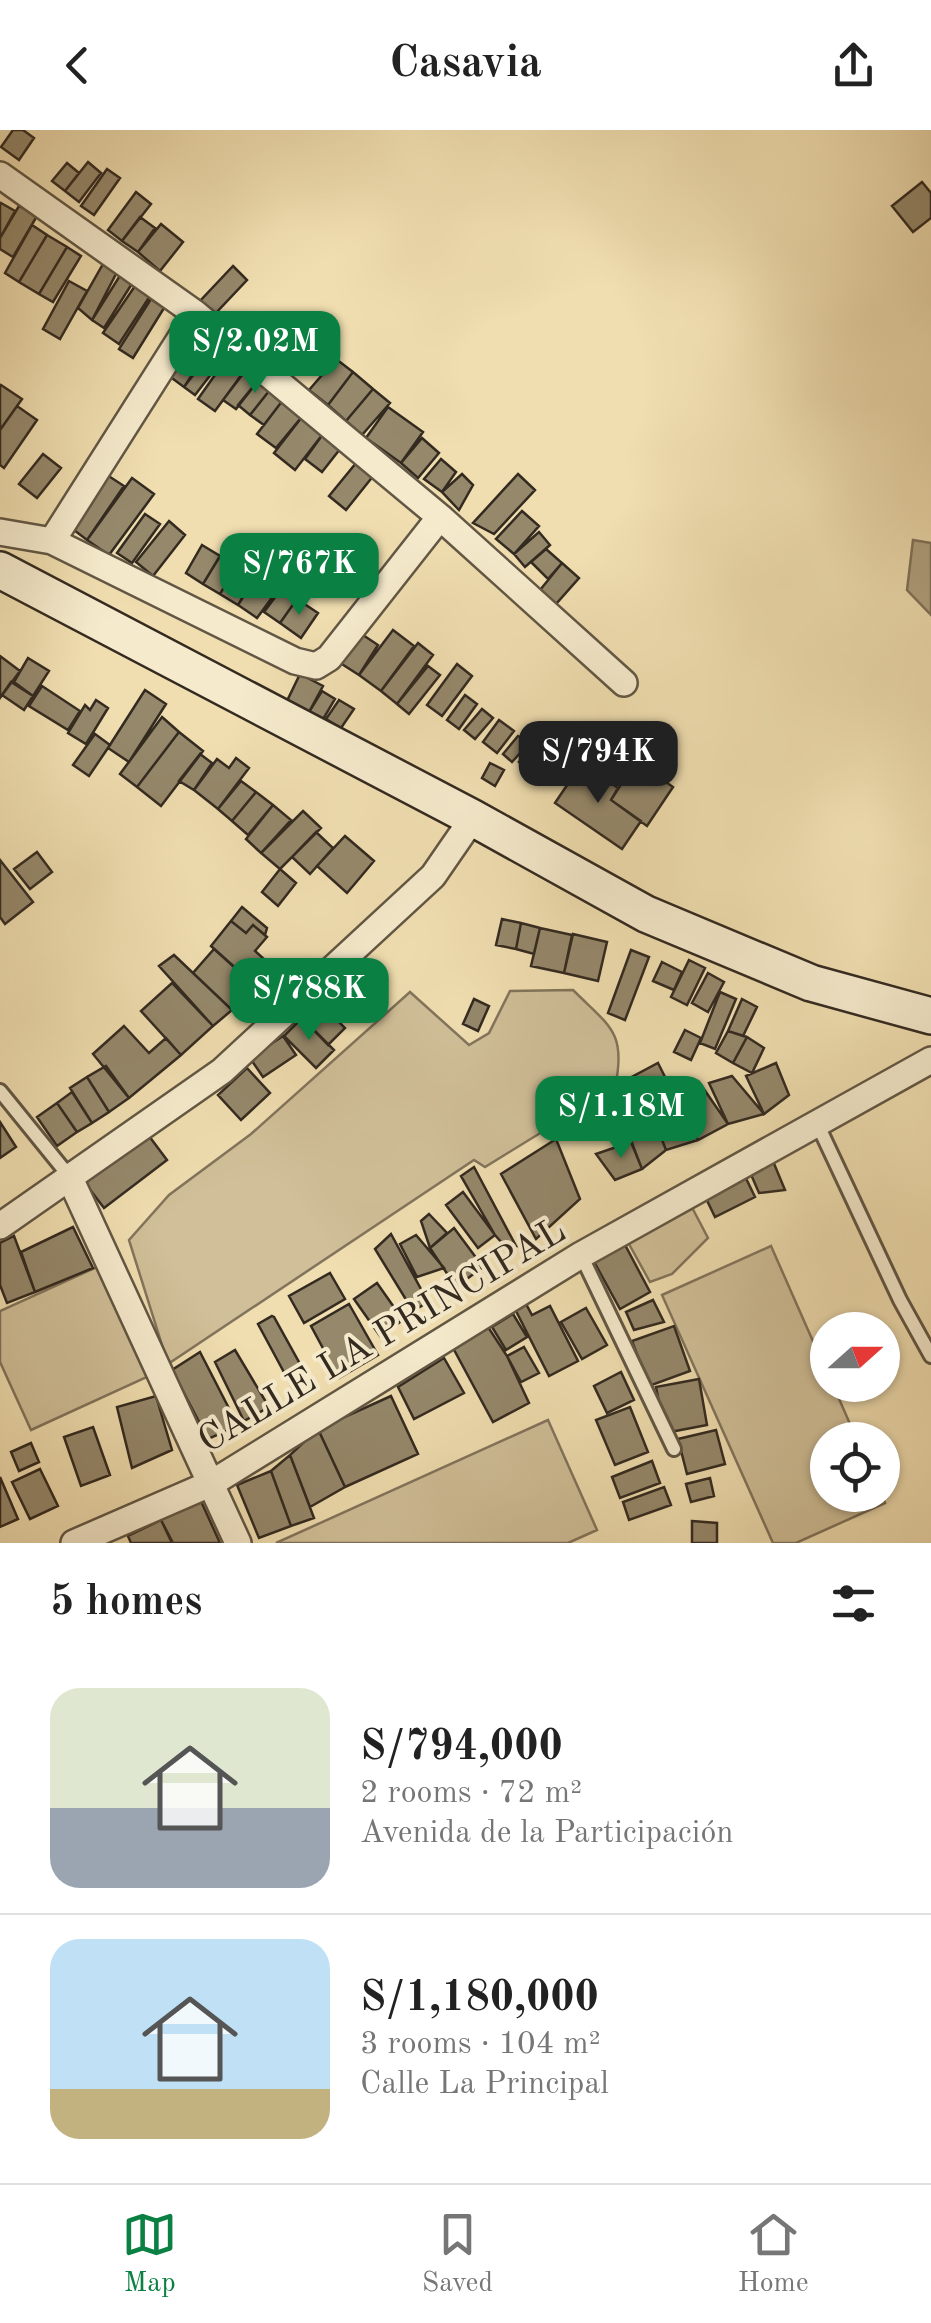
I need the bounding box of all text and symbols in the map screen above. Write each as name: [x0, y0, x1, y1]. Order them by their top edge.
icon: back: [50, 38, 105, 93]
icon: share: [826, 38, 881, 93]
text: Casavia: [389, 42, 542, 87]
pin: S/2.02M: [163, 311, 347, 396]
text: S/2.02M: [191, 327, 319, 359]
pin: S/767K: [218, 533, 380, 618]
text: S/767K: [242, 549, 356, 581]
pin: S/794K: [517, 721, 679, 806]
text: S/794K: [541, 737, 655, 769]
pin: S/788K: [228, 958, 390, 1043]
text: S/788K: [252, 974, 366, 1006]
pin: S/1.18M: [529, 1076, 713, 1161]
text: S/1.18M: [557, 1092, 685, 1124]
street label: CALLE LA PRINCIPAL: [192, 1212, 573, 1461]
north arrow: [810, 1312, 900, 1402]
map controls: [810, 1312, 900, 1512]
button: locate: [810, 1422, 900, 1512]
icon: filters: [826, 1576, 881, 1631]
text: 5 homes: [50, 1582, 202, 1624]
text: S/794,000: [360, 1727, 563, 1769]
icon: home: [130, 1728, 250, 1848]
text: 2 rooms · 72 m²: [360, 1778, 582, 1810]
text: Avenida de la Participación: [360, 1818, 734, 1850]
text: S/1,180,000: [360, 1978, 599, 2020]
icon: home: [130, 1979, 250, 2099]
text: 3 rooms · 104 m²: [360, 2029, 601, 2061]
text: Calle La Principal: [360, 2069, 609, 2101]
tab: Map: [122, 2207, 177, 2302]
tab: Saved: [422, 2207, 493, 2302]
tab: Home: [738, 2207, 809, 2302]

